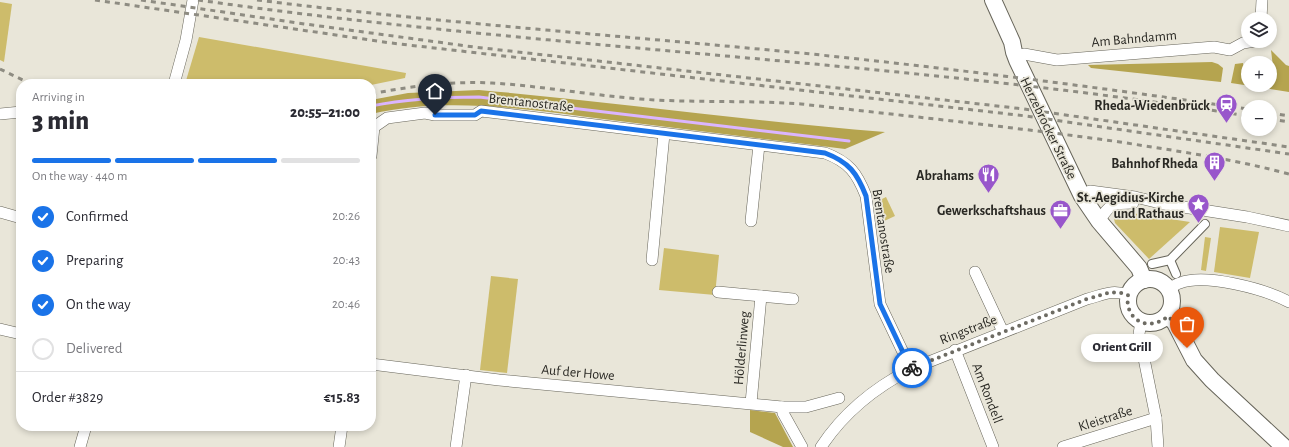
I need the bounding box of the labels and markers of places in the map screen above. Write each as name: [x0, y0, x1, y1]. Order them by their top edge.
pin: [418, 74, 452, 115]
station icon: Rheda-Wiedenbrück: [1213, 92, 1239, 125]
place label: Rheda-Wiedenbrück: [1094, 99, 1210, 113]
building icon: Bahnhof Rheda: [1201, 150, 1227, 183]
place label: Bahnhof Rheda: [1111, 157, 1198, 171]
restaurant icon: Abrahams: [976, 162, 1002, 195]
place label: Abrahams: [916, 169, 974, 183]
place label: St.-Aegidius-Kirche und Rathaus: [1077, 191, 1184, 221]
place icon: St.-Aegidius-Kirche und Rathaus: [1186, 192, 1212, 225]
office icon: Gewerkschaftshaus: [1048, 197, 1074, 230]
place label: Gewerkschaftshaus: [937, 204, 1046, 218]
pin: [1170, 307, 1204, 348]
callout: Orient Grill: [1081, 334, 1163, 362]

